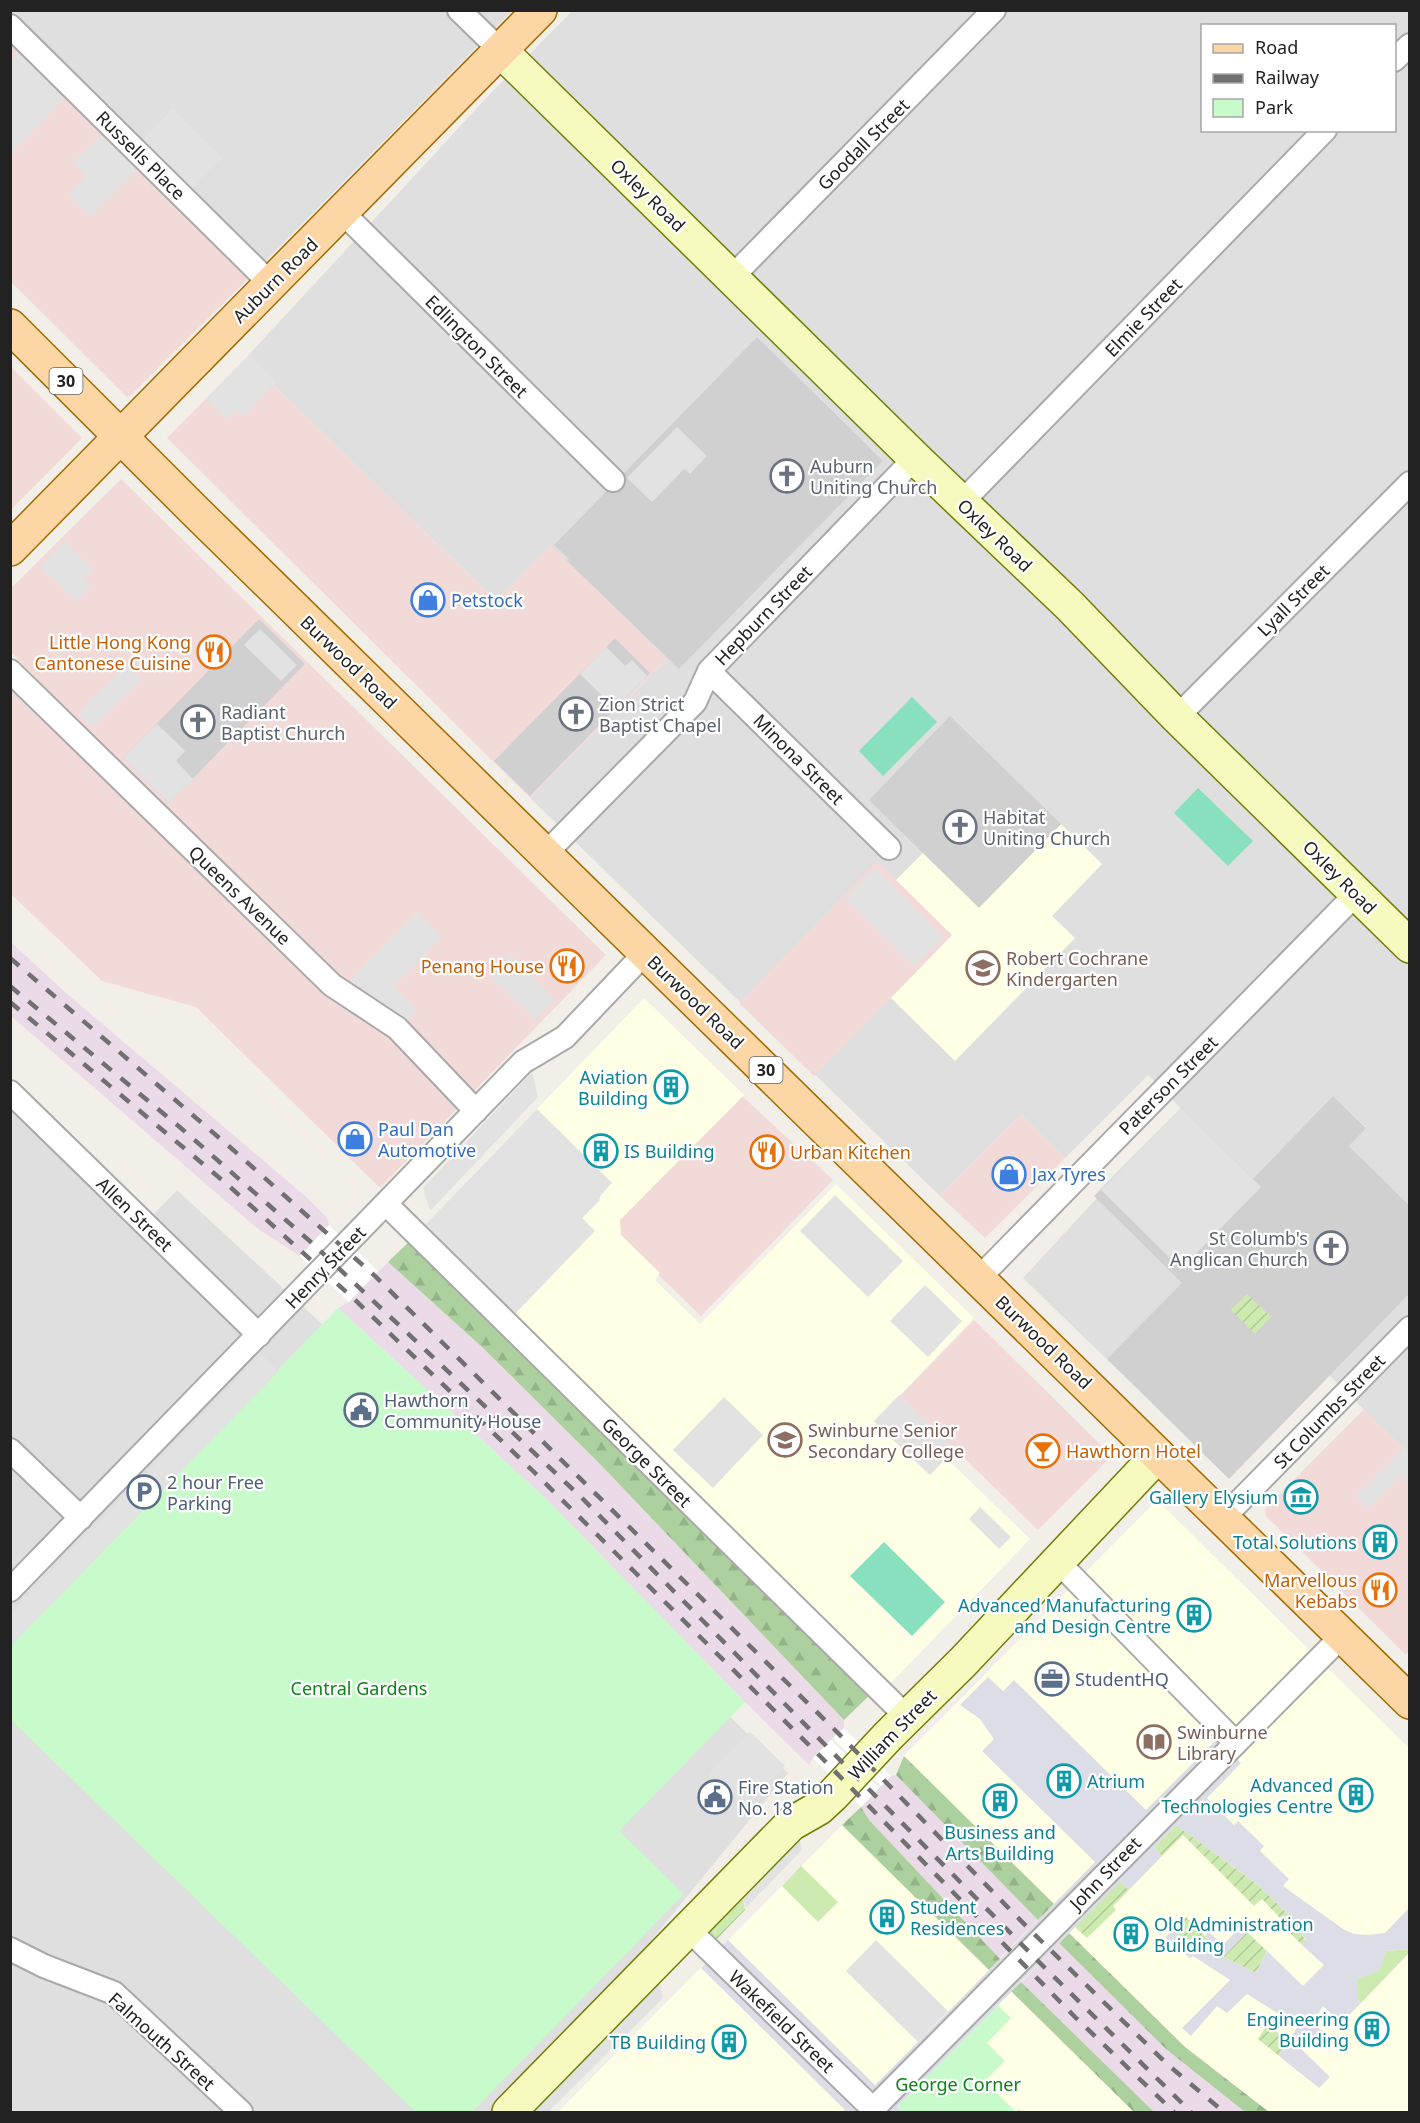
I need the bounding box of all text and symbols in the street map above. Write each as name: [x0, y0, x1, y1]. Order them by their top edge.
legend: [1201, 24, 1396, 132]
text: Road: [1255, 35, 1298, 59]
text: Railway: [1255, 65, 1320, 89]
street label: Goodall Street: [812, 93, 914, 195]
text: Park: [1255, 95, 1293, 119]
street label: Russells Place: [91, 105, 191, 205]
street label: Oxley Road: [605, 153, 691, 237]
street label: Auburn Road: [227, 232, 323, 328]
street label: Elmie Street: [1099, 272, 1187, 362]
street label: Edlington Street: [420, 289, 534, 403]
road number: 30: [50, 368, 82, 394]
place label: Auburn Uniting Church: [810, 454, 937, 499]
church icon: Auburn Uniting Church: [769, 458, 805, 494]
street label: Oxley Road: [952, 493, 1038, 577]
street label: Lyall Street: [1252, 558, 1335, 641]
street label: Hepburn Street: [709, 559, 817, 670]
shop icon: Petstock: [410, 582, 446, 618]
place label: Petstock: [451, 588, 523, 612]
street label: Burwood Road: [296, 610, 402, 714]
place label: Little Hong Kong Cantonese Cuisine: [35, 630, 191, 675]
restaurant icon: Little Hong Kong Cantonese Cuisine: [196, 634, 232, 670]
place label: Zion Strict Baptist Chapel: [599, 692, 721, 737]
church icon: Zion Strict Baptist Chapel: [558, 696, 594, 732]
place label: Radiant Baptist Church: [221, 700, 345, 745]
church icon: Radiant Baptist Church: [180, 704, 216, 740]
street label: Minona Street: [748, 708, 850, 810]
place label: Habitat Uniting Church: [983, 805, 1110, 850]
church icon: Habitat Uniting Church: [942, 809, 978, 845]
street label: Oxley Road: [1298, 835, 1382, 919]
street label: Queens Avenue: [184, 840, 296, 950]
place label: Robert Cochrane Kindergarten: [1006, 946, 1148, 991]
restaurant icon: Penang House: [549, 948, 585, 984]
street label: Burwood Road: [643, 950, 749, 1054]
school or university icon: Robert Cochrane Kindergarten: [965, 950, 1001, 986]
place label: Penang House: [421, 954, 544, 978]
street label: Paterson Street: [1113, 1030, 1223, 1140]
road number: 30: [750, 1057, 783, 1083]
place label: Aviation Building: [578, 1065, 648, 1110]
building icon: Aviation Building: [653, 1069, 689, 1105]
place label: Paul Dan Automotive: [378, 1117, 476, 1162]
shop icon: Paul Dan Automotive: [337, 1121, 373, 1157]
building icon: IS Building: [583, 1133, 619, 1169]
restaurant icon: Urban Kitchen: [749, 1134, 785, 1170]
place label: IS Building: [624, 1139, 715, 1163]
place label: Urban Kitchen: [790, 1140, 911, 1164]
shop icon: Jax Tyres: [991, 1156, 1027, 1192]
place label: Jax Tyres: [1030, 1162, 1106, 1186]
street label: Allen Street: [92, 1172, 179, 1257]
street label: Henry Street: [279, 1220, 371, 1314]
place label: St Columb's Anglican Church: [1170, 1226, 1308, 1271]
church icon: St Columb's Anglican Church: [1313, 1230, 1349, 1266]
street label: Burwood Road: [991, 1290, 1097, 1394]
street label: St Columbs Street: [1268, 1348, 1390, 1473]
place label: Hawthorn Community House: [384, 1388, 541, 1433]
public building icon: Hawthorn Community House: [343, 1392, 379, 1428]
street label: George Street: [597, 1412, 697, 1512]
place label: Swinburne Senior Secondary College: [808, 1418, 964, 1463]
school or university icon: Swinburne Senior Secondary College: [767, 1422, 803, 1458]
bar icon: Hawthorn Hotel: [1025, 1433, 1061, 1469]
place label: Hawthorn Hotel: [1066, 1439, 1201, 1463]
place label: 2 hour Free Parking: [167, 1470, 264, 1515]
parking icon: 2 hour Free Parking: [126, 1474, 162, 1510]
museum icon: Gallery Elysium: [1283, 1479, 1319, 1515]
place label: Gallery Elysium: [1149, 1485, 1278, 1509]
building icon: Total Solutions: [1362, 1524, 1398, 1560]
place label: Total Solutions: [1233, 1530, 1357, 1554]
place label: Marvellous Kebabs: [1264, 1568, 1357, 1613]
restaurant icon: Marvellous Kebabs: [1362, 1572, 1398, 1608]
place label: Advanced Manufacturing and Design Centre: [958, 1593, 1171, 1638]
building icon: Advanced Manufacturing and Design Centre: [1176, 1597, 1212, 1633]
office icon: StudentHQ: [1034, 1661, 1070, 1697]
place label: StudentHQ: [1075, 1667, 1169, 1691]
park label: Central Gardens: [291, 1676, 427, 1700]
street label: William Street: [843, 1683, 942, 1784]
place label: Swinburne Library: [1177, 1720, 1268, 1765]
library icon: Swinburne Library: [1136, 1724, 1172, 1760]
building icon: Atrium: [1046, 1763, 1082, 1799]
place label: Atrium: [1087, 1769, 1145, 1793]
place label: Advanced Technologies Centre: [1161, 1773, 1333, 1818]
place label: Fire Station No. 18: [738, 1775, 834, 1820]
building icon: Advanced Technologies Centre: [1338, 1777, 1374, 1813]
public building icon: Fire Station No. 18: [697, 1779, 733, 1815]
building icon: Business and Arts Building: [982, 1783, 1018, 1819]
place label: Business and Arts Building: [944, 1820, 1056, 1865]
street label: John Street: [1063, 1831, 1146, 1916]
place label: Student Residences: [910, 1895, 1004, 1940]
building icon: Student Residences: [869, 1899, 905, 1935]
place label: Old Administration Building: [1154, 1912, 1314, 1957]
building icon: Old Administration Building: [1113, 1916, 1149, 1952]
street label: Wakefield Street: [724, 1964, 840, 2078]
street label: Falmouth Street: [104, 1987, 221, 2096]
place label: Engineering Building: [1246, 2007, 1349, 2052]
building icon: Engineering Building: [1354, 2011, 1390, 2047]
building icon: TB Building: [711, 2024, 747, 2060]
place label: TB Building: [610, 2030, 706, 2054]
park label: George Corner: [895, 2072, 1021, 2096]

